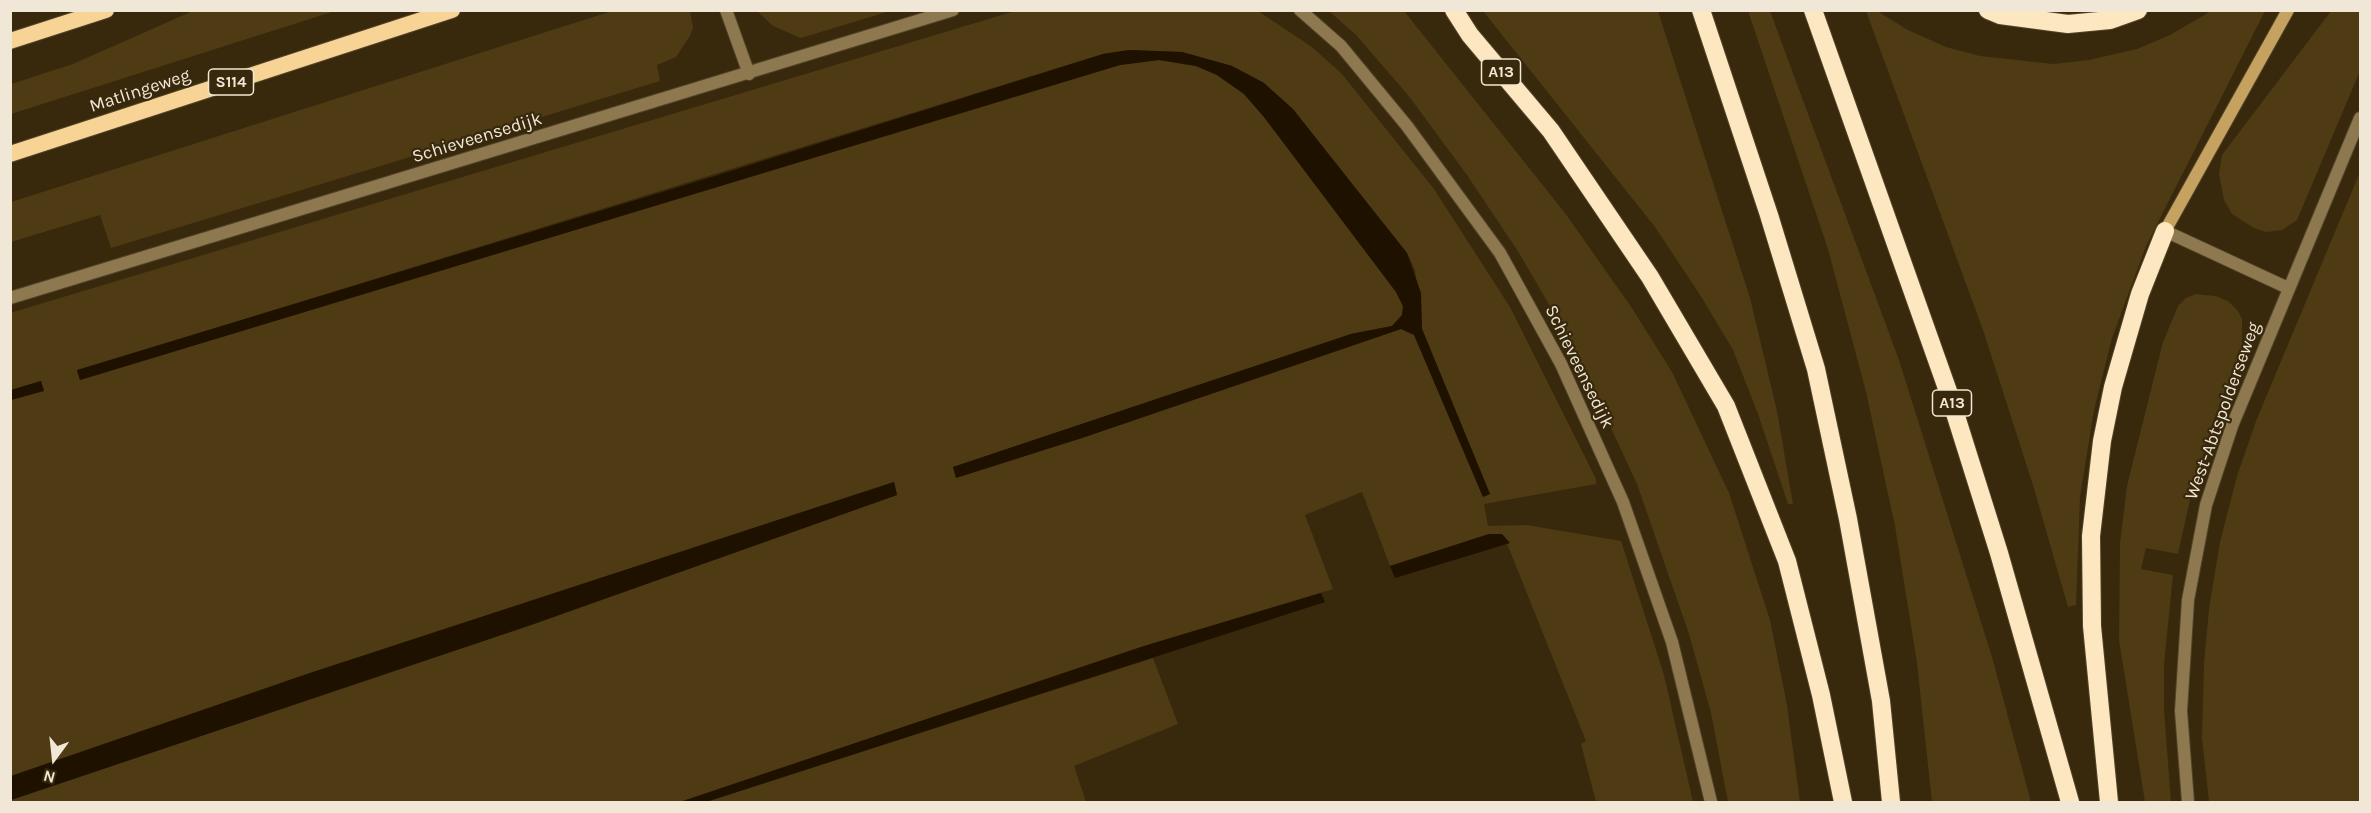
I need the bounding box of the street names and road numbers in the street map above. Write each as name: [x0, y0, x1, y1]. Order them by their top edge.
road number: A13: [1482, 59, 1520, 85]
street label: Matlingeweg: [87, 64, 193, 118]
road number: S114: [208, 69, 254, 95]
street label: Schieveensedijk: [410, 108, 544, 168]
street label: Schieveensedijk: [1540, 302, 1618, 432]
street label: West-Abtspolderseweg: [2181, 319, 2265, 503]
road number: A13: [1932, 390, 1972, 416]

